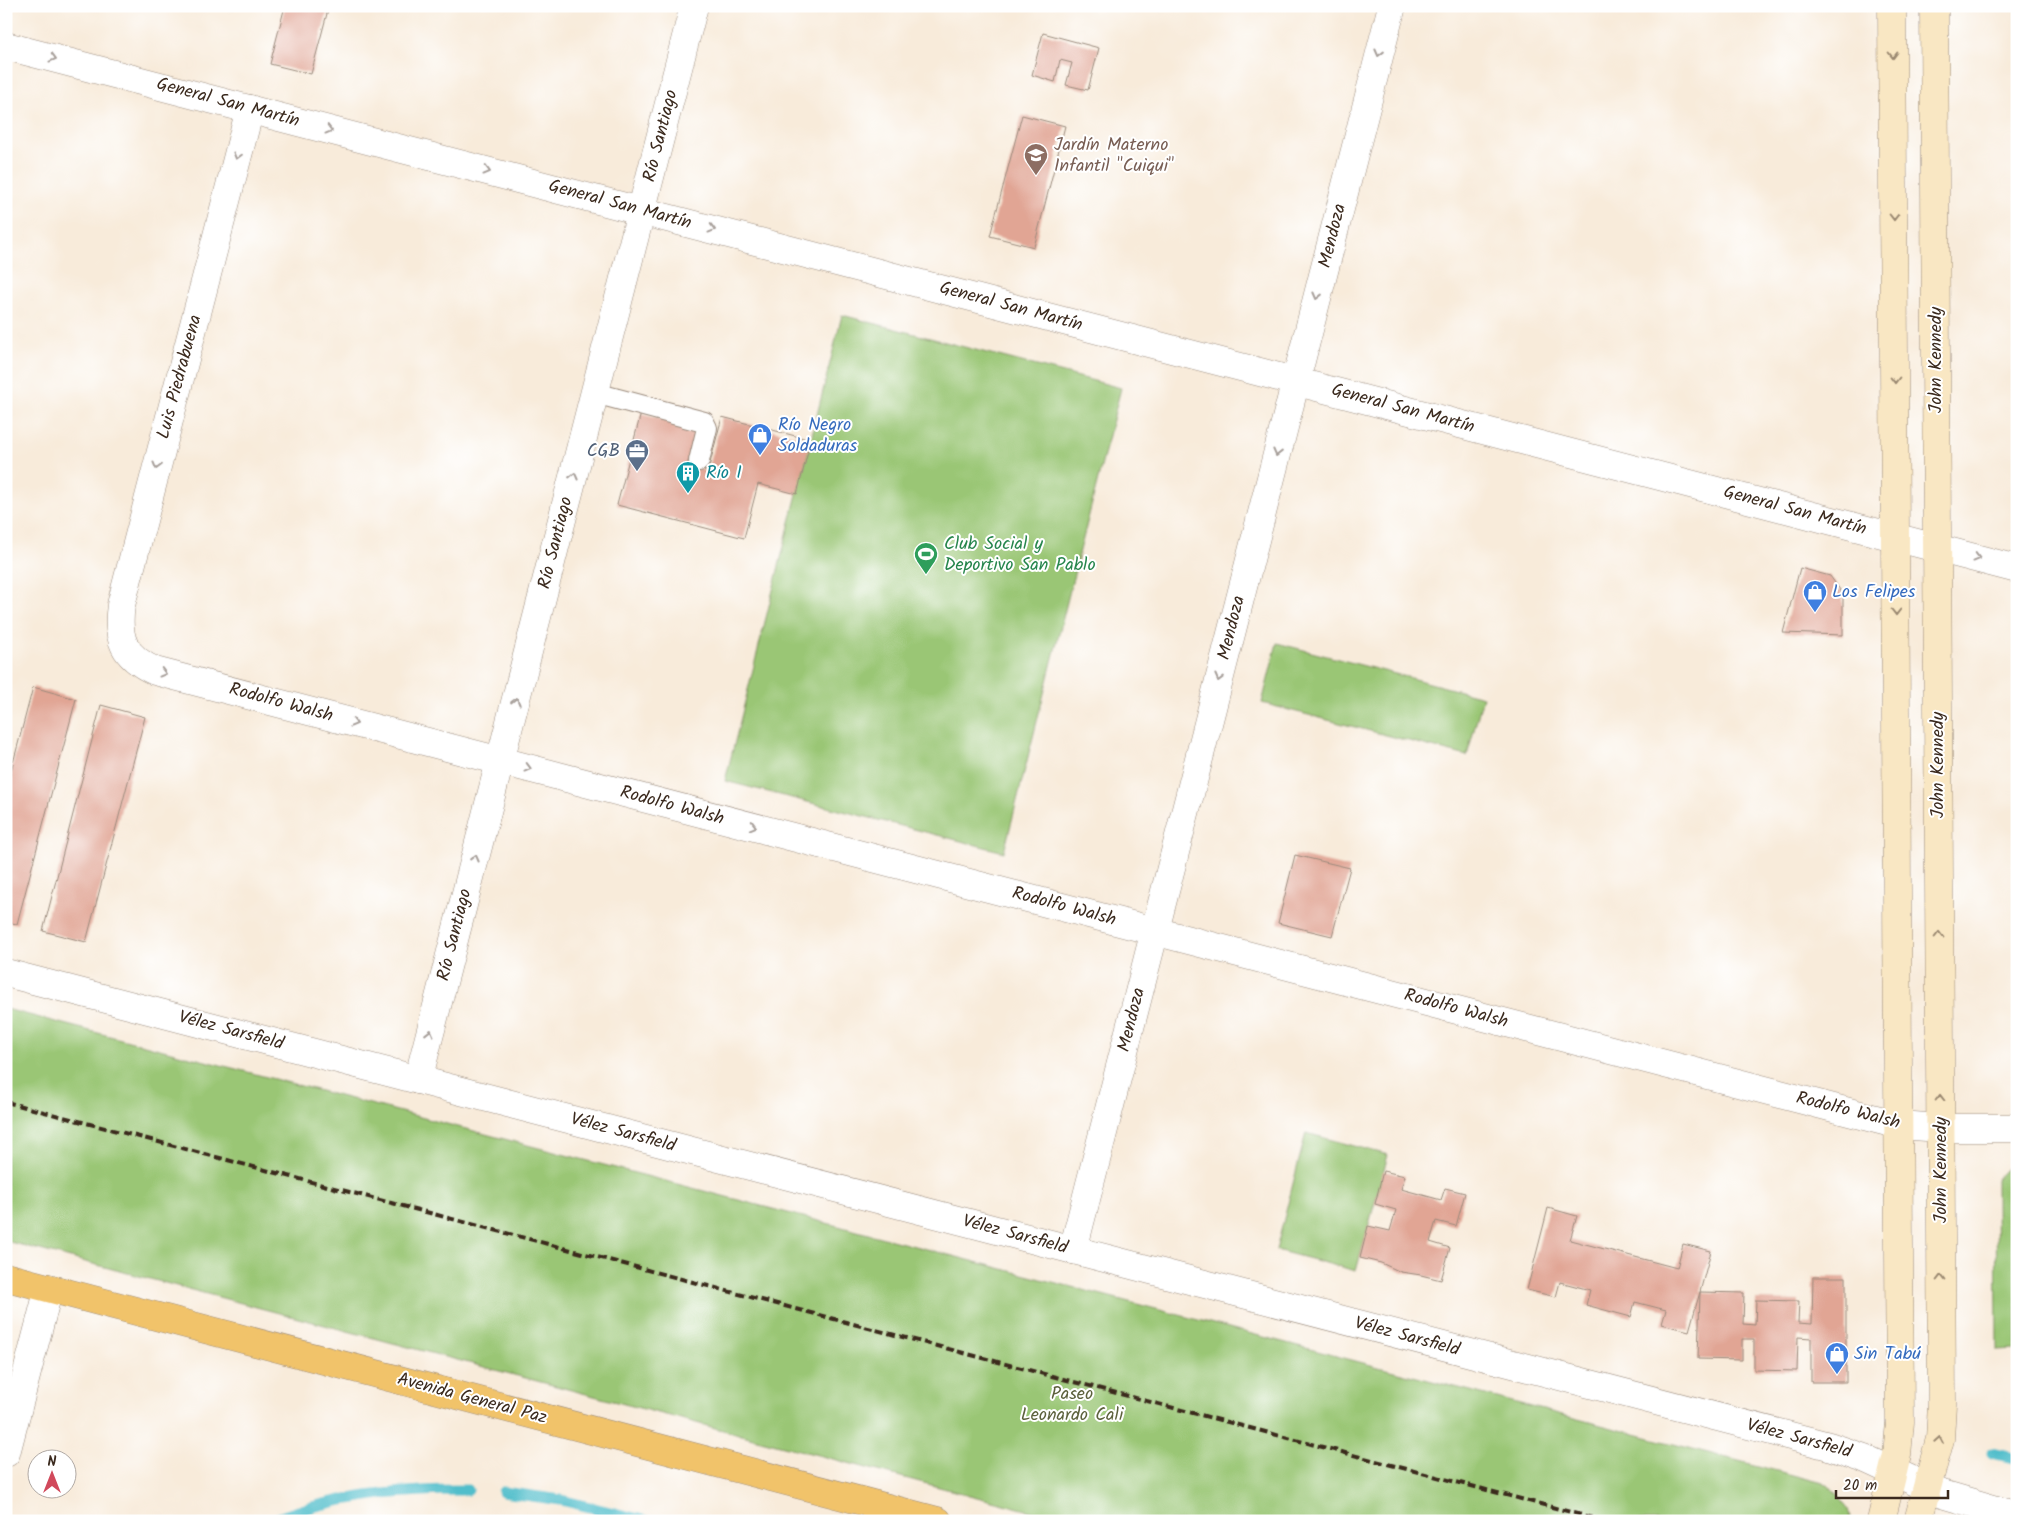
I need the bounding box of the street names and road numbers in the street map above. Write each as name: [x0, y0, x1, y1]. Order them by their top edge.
street label: General San Martín: [153, 70, 303, 136]
street label: Río Santiago: [636, 87, 686, 185]
street label: General San Martín: [545, 172, 695, 238]
street label: Mendoza: [1311, 201, 1355, 271]
street label: General San Martín: [936, 274, 1086, 340]
street label: John Kennedy: [1922, 306, 1951, 413]
street label: Luis Piedrabuena: [150, 312, 210, 442]
street label: General San Martín: [1328, 376, 1478, 442]
street label: General San Martín: [1720, 478, 1870, 544]
street label: Río Santiago: [531, 494, 581, 592]
street label: Mendoza: [1210, 593, 1254, 663]
street label: Rodolfo Walsh: [226, 675, 336, 731]
street label: John Kennedy: [1924, 711, 1953, 818]
street label: Rodolfo Walsh: [617, 778, 727, 834]
street label: Rodolfo Walsh: [1009, 879, 1119, 935]
street label: Río Santiago: [430, 886, 480, 984]
street label: Rodolfo Walsh: [1401, 981, 1511, 1037]
street label: Mendoza: [1110, 985, 1154, 1055]
street label: Vélez Sarsfield: [175, 1003, 288, 1059]
street label: Rodolfo Walsh: [1793, 1084, 1903, 1138]
street label: Vélez Sarsfield: [567, 1105, 680, 1161]
street label: John Kennedy: [1927, 1116, 1956, 1223]
street label: Vélez Sarsfield: [959, 1207, 1072, 1263]
street label: Vélez Sarsfield: [1351, 1309, 1464, 1365]
street label: Avenida General Paz: [394, 1365, 550, 1433]
street label: Vélez Sarsfield: [1743, 1411, 1856, 1467]

